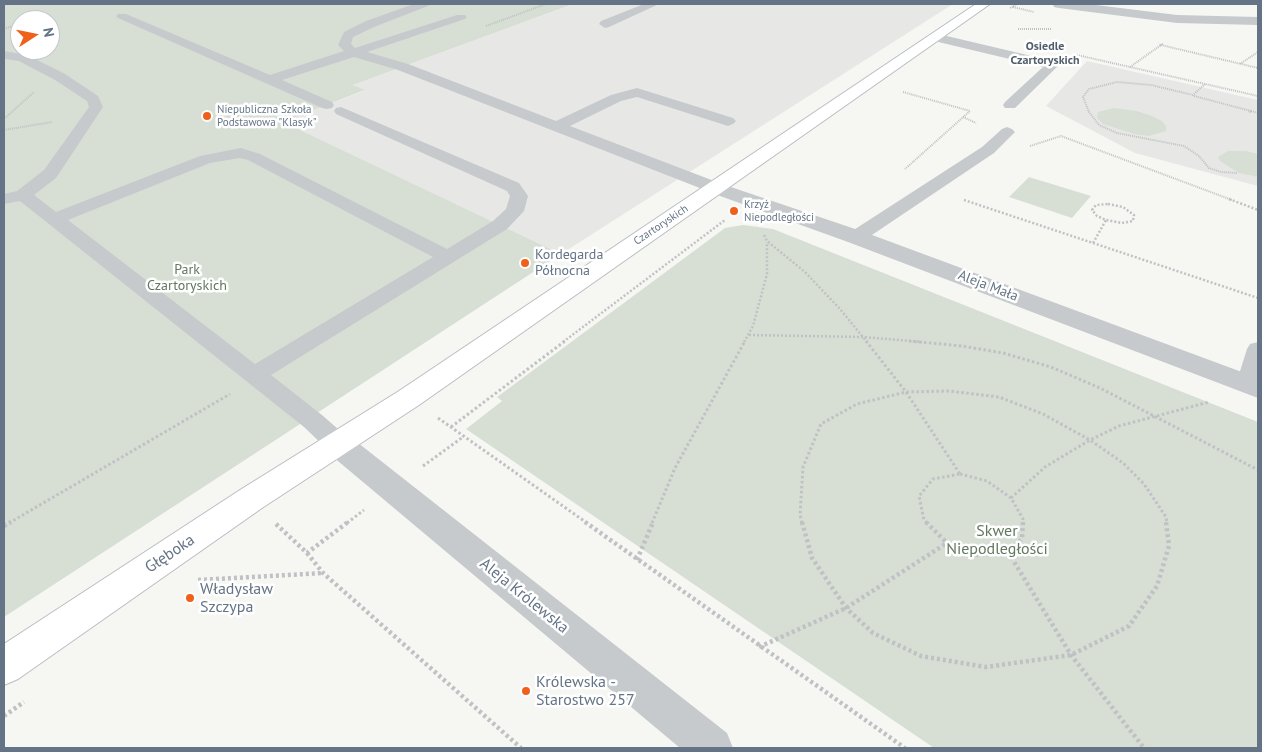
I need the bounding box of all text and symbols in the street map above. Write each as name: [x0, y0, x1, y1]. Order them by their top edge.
north arrow: [10, 10, 60, 60]
text: N: [39, 26, 58, 39]
district label: Osiedle Czartoryskich: [1011, 40, 1079, 68]
place label: Niepubliczna Szkoła Podstawowa "Klasyk": [217, 103, 316, 129]
marker: Niepubliczna Szkoła Podstawowa "Klasyk": [201, 110, 213, 122]
place label: Krzyż Niepodległości: [744, 198, 814, 224]
street label: Czartoryskich: [631, 202, 691, 248]
marker: Krzyż Niepodległości: [728, 205, 740, 217]
place label: Kordegarda Północna: [535, 247, 603, 280]
marker: Kordegarda Północna: [519, 257, 531, 269]
park label: Park Czartoryskich: [147, 262, 227, 294]
street label: Aleja Mała: [956, 267, 1020, 305]
park label: Skwer Niepodległości: [946, 521, 1048, 559]
street label: Głęboka: [142, 531, 198, 577]
street label: Aleja Królewska: [476, 554, 572, 638]
place label: Władysław Szczypa: [200, 579, 273, 617]
marker: Władysław Szczypa: [184, 592, 196, 604]
place label: Królewska - Starostwo 257: [536, 672, 635, 710]
marker: Królewska - Starostwo 257: [520, 685, 532, 697]

